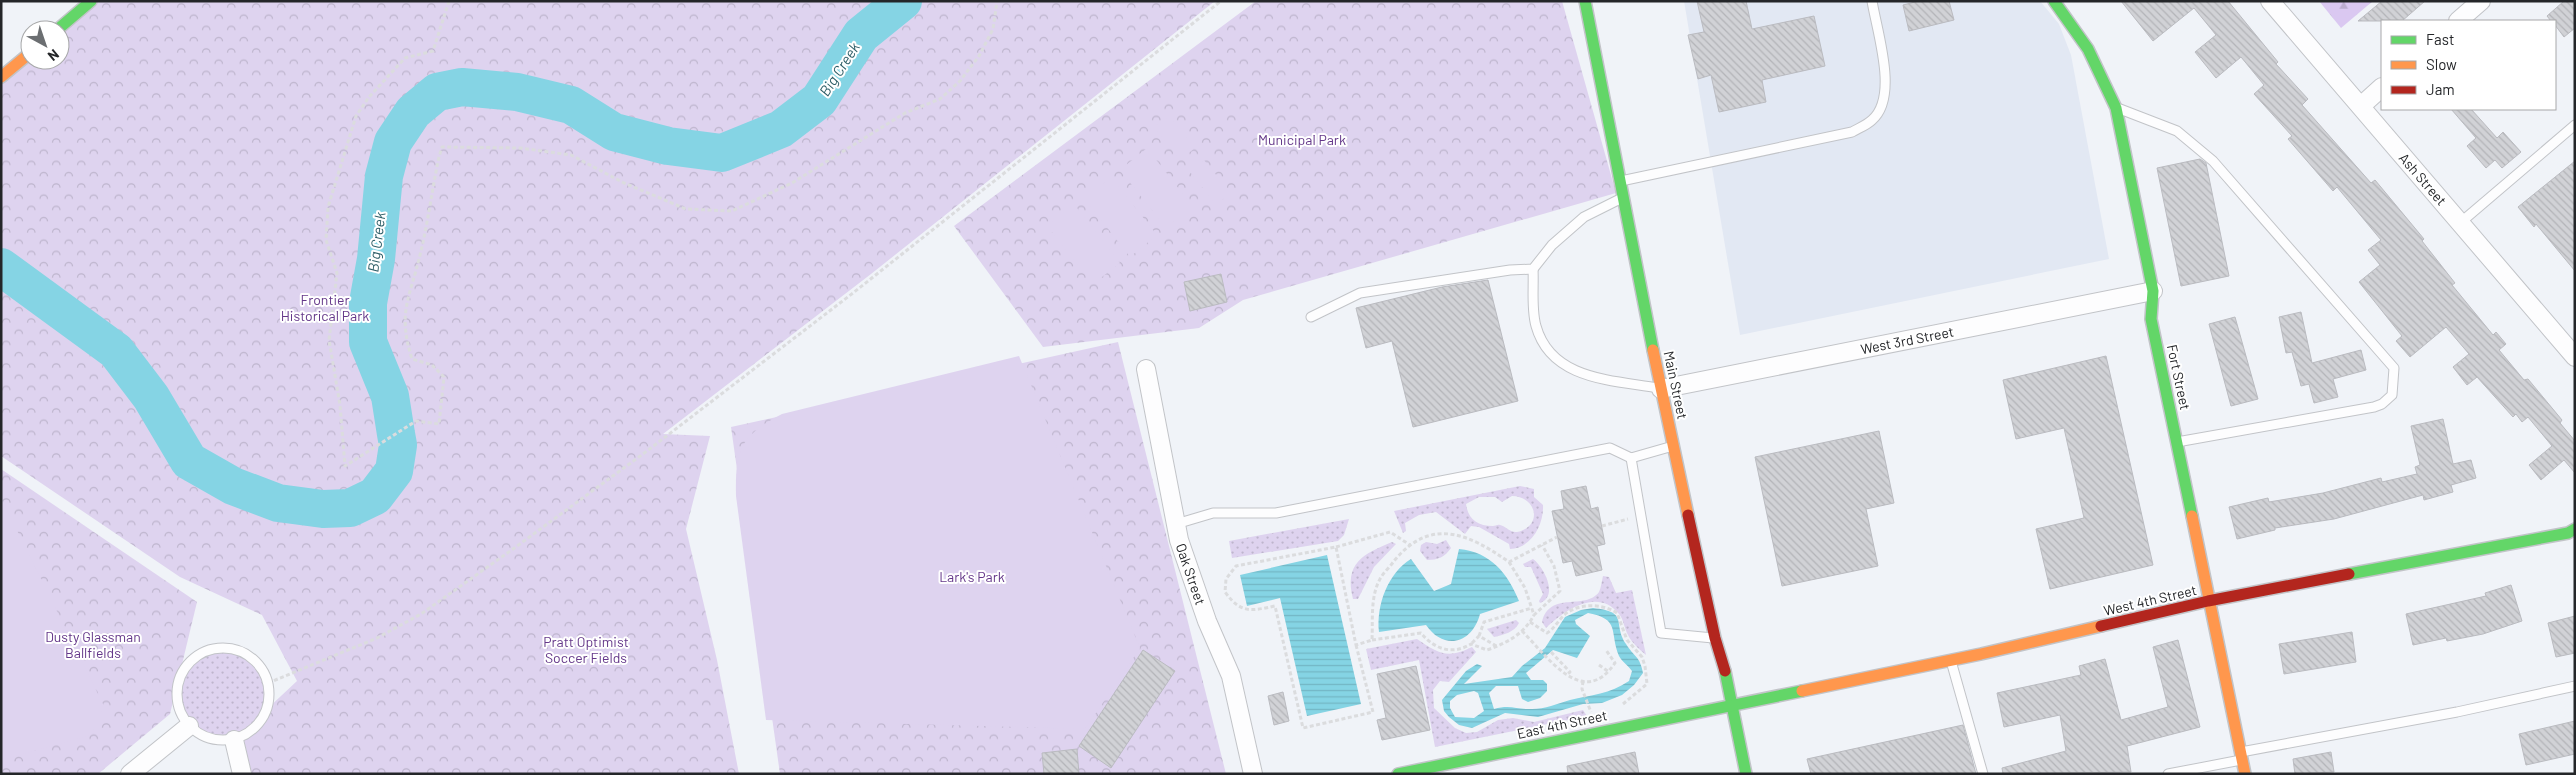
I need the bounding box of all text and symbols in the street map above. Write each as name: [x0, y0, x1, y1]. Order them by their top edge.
north arrow: [20, 20, 70, 70]
legend: [2381, 20, 2556, 110]
text: Fast: [2426, 30, 2454, 48]
water label: Big Creek: [815, 38, 863, 99]
text: N: [45, 46, 63, 65]
text: Slow: [2426, 55, 2457, 73]
text: Jam: [2426, 80, 2455, 98]
park label: Municipal Park: [1258, 131, 1346, 148]
street label: Ash Street: [2396, 149, 2450, 209]
water label: Big Creek: [363, 210, 389, 273]
park label: Frontier Historical Park: [281, 291, 369, 324]
street label: West 3rd Street: [1859, 323, 1955, 357]
street label: Fort Street: [2164, 343, 2194, 411]
street label: Main Street: [1660, 349, 1692, 421]
street label: Oak Street: [1173, 541, 1209, 607]
park label: Lark's Park: [939, 568, 1005, 585]
street label: West 4th Street: [2102, 581, 2198, 619]
park label: Dusty Glassman Ballfields: [45, 628, 141, 661]
park label: Pratt Optimist Soccer Fields: [543, 633, 629, 666]
street label: East 4th Street: [1515, 706, 1609, 742]

